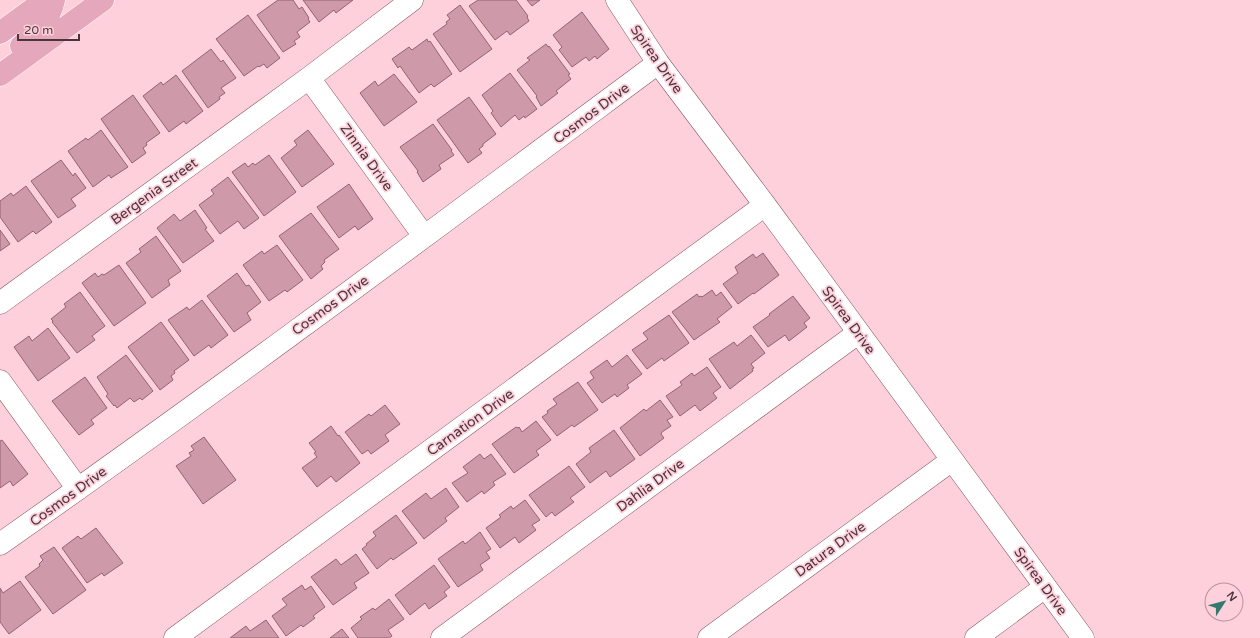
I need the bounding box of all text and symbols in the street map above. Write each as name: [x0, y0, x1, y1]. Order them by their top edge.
scale bar: [18, 16, 79, 42]
street label: Spirea Drive: [627, 22, 687, 97]
text: 20 m: [24, 23, 53, 37]
street label: Cosmos Drive: [550, 79, 633, 148]
street label: Zinnia Drive: [337, 120, 397, 194]
street label: Bergenia Street: [108, 154, 201, 229]
street label: Cosmos Drive: [289, 272, 372, 339]
street label: Spirea Drive: [818, 283, 879, 358]
street label: Carnation Drive: [424, 385, 517, 460]
street label: Dahlia Drive: [613, 455, 688, 516]
street label: Cosmos Drive: [27, 463, 110, 530]
street label: Datura Drive: [792, 518, 869, 581]
street label: Spirea Drive: [1010, 544, 1071, 619]
north arrow: [1204, 582, 1244, 622]
text: N: [1224, 589, 1240, 604]

